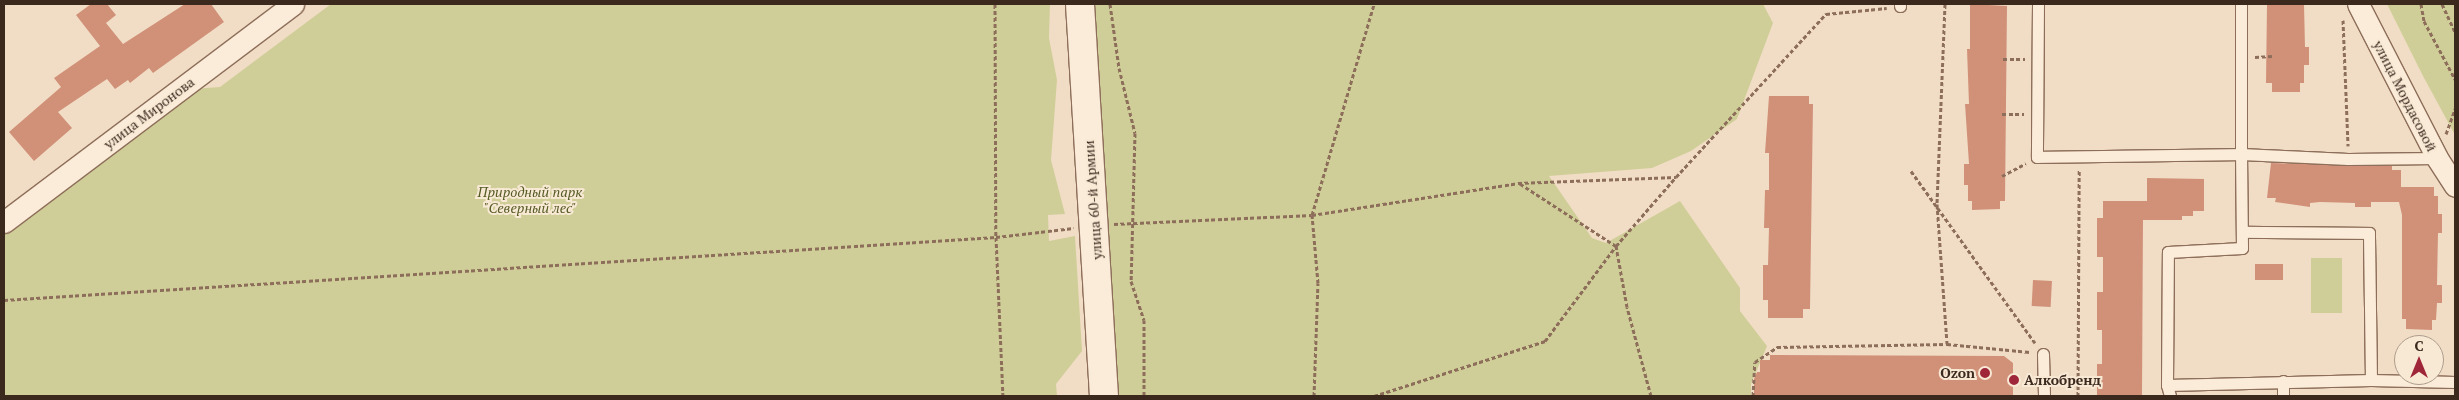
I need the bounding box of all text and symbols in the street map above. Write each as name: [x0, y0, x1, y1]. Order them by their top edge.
street label: улица Мордасовой: [2370, 38, 2440, 154]
street label: улица Миронова: [100, 73, 198, 153]
street label: улица 60-й Армии: [1080, 140, 1106, 260]
park label: Природный парк "Северный лес": [478, 184, 582, 216]
north arrow: [2394, 335, 2444, 385]
text: С: [2414, 336, 2424, 355]
place label: Ozon: [1940, 365, 1975, 381]
marker: Ozon: [1979, 367, 1991, 379]
place label: Алкобренд: [2024, 372, 2101, 388]
marker: Алкобренд: [2008, 374, 2020, 386]

